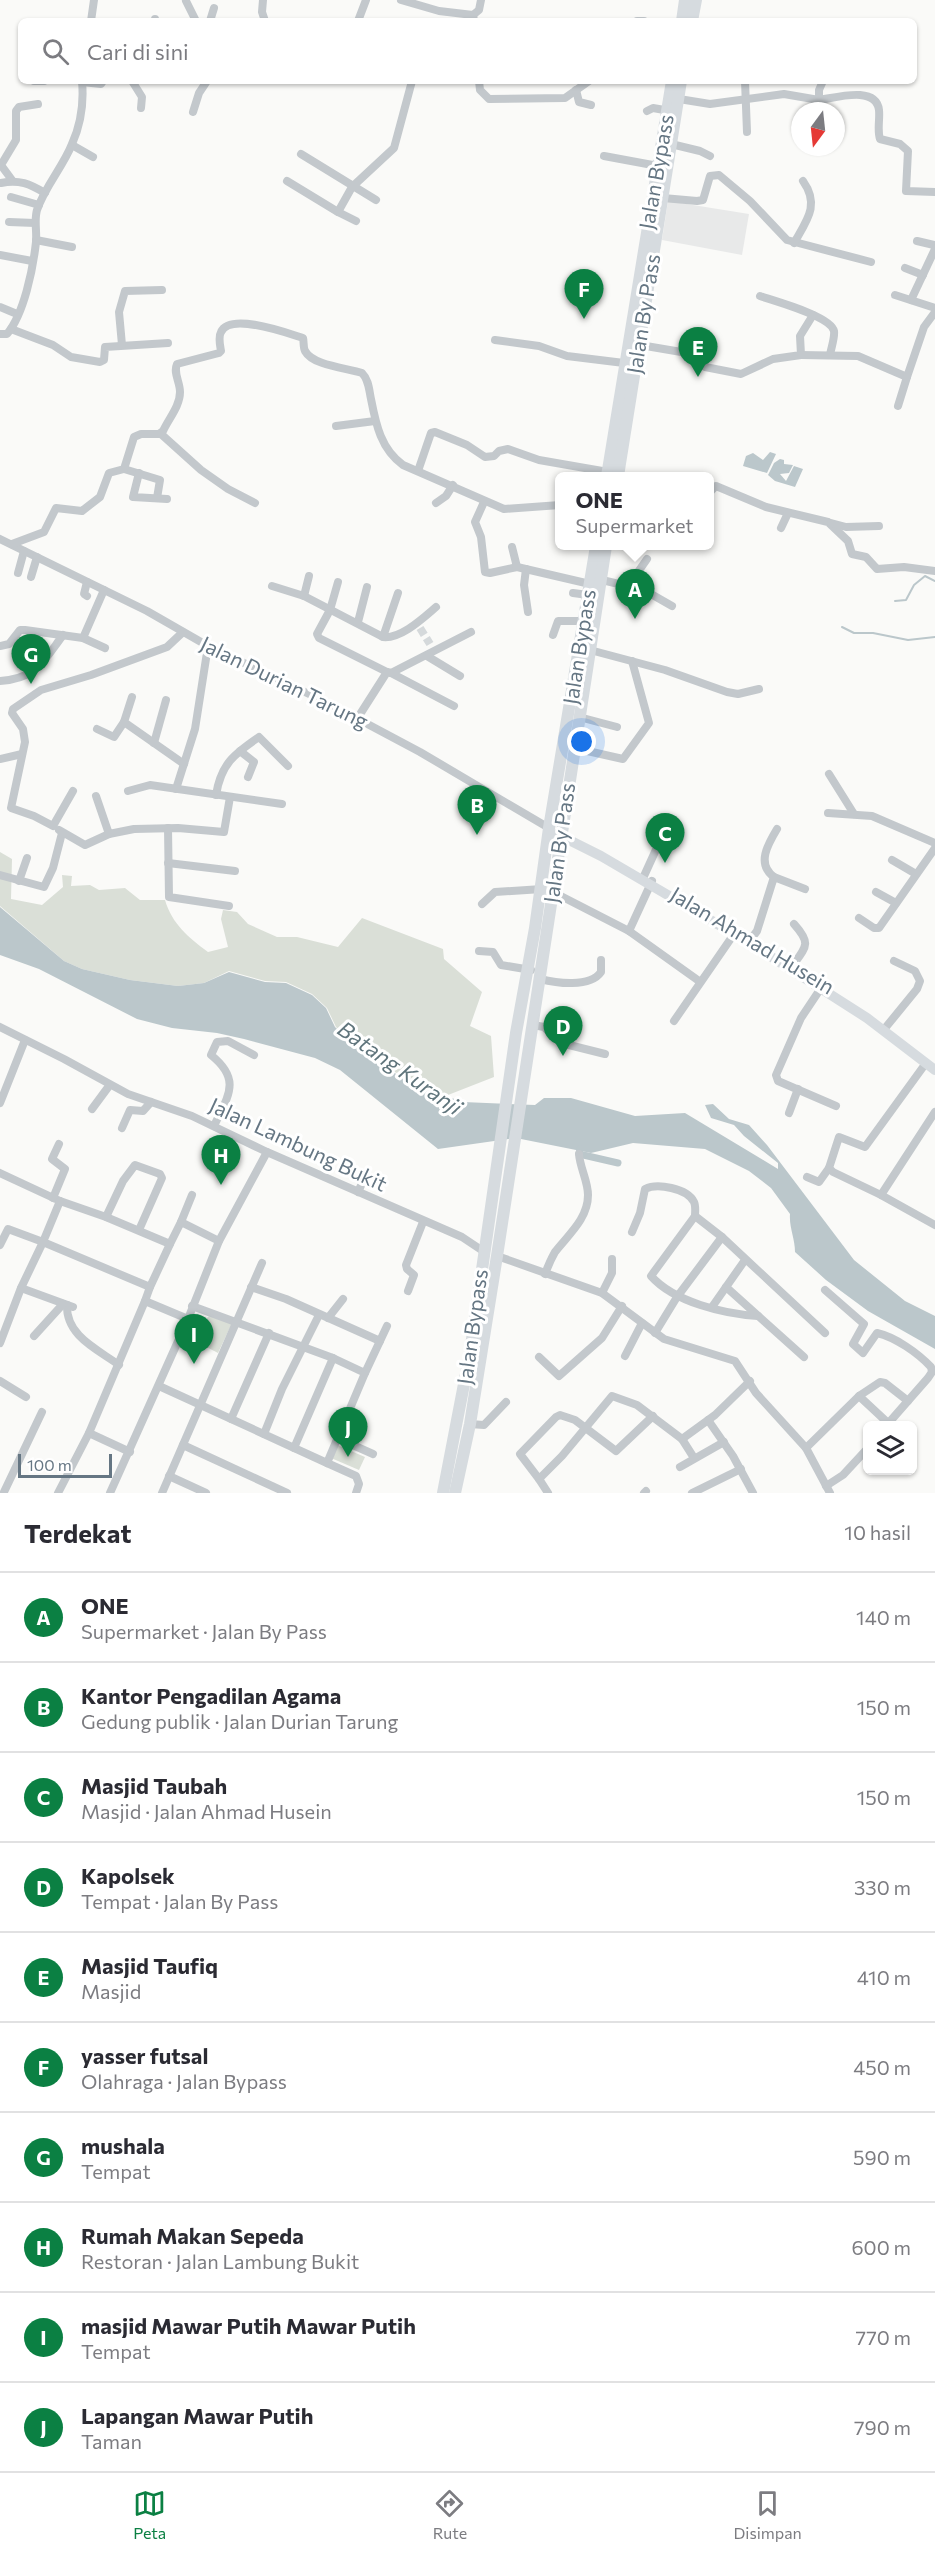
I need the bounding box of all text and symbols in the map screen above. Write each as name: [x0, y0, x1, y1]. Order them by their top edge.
search box: [18, 18, 917, 84]
icon: search: [39, 35, 72, 68]
text: Cari di sini: [87, 38, 189, 65]
north arrow: [791, 102, 845, 156]
street label: Jalan Bypass: [633, 112, 678, 231]
street label: Jalan By Pass: [621, 252, 664, 375]
pin: F: [564, 270, 604, 319]
pin: E: [678, 328, 718, 377]
popup: [555, 472, 714, 550]
text: ONE: [575, 486, 623, 513]
text: Supermarket: [575, 513, 694, 537]
pin: A: [616, 570, 654, 619]
street label: Jalan Bypass: [557, 587, 600, 706]
street label: Jalan Durian Tarung: [197, 630, 373, 733]
pin: G: [12, 634, 51, 684]
your location: [567, 727, 596, 756]
street label: Jalan By Pass: [538, 781, 579, 904]
pin: B: [458, 786, 496, 835]
pin: C: [646, 814, 684, 863]
street label: Jalan Ahmad Husein: [666, 881, 839, 999]
pin: D: [544, 1006, 582, 1056]
water label: Batang Kuranji: [333, 1015, 469, 1121]
street label: Jalan Lambung Bukit: [206, 1092, 391, 1196]
pin: H: [202, 1136, 240, 1185]
street label: Jalan Bypass: [451, 1267, 492, 1386]
pin: I: [174, 1314, 214, 1364]
pin: J: [328, 1408, 368, 1457]
map controls: [863, 1421, 917, 1475]
button: layers: [863, 1421, 917, 1475]
scale bar: [18, 1451, 112, 1478]
text: 100 m: [27, 1455, 72, 1474]
text: Terdekat: [24, 1517, 131, 1548]
text: 10 hasil: [844, 1520, 911, 1544]
text: ONE: [81, 1592, 129, 1619]
text: A: [36, 1605, 51, 1629]
text: 140 m: [856, 1605, 911, 1629]
text: Supermarket · Jalan By Pass: [81, 1619, 327, 1643]
text: Kantor Pengadilan Agama: [81, 1682, 341, 1709]
text: B: [37, 1695, 50, 1719]
text: 150 m: [857, 1695, 911, 1719]
text: Gedung publik · Jalan Durian Tarung: [81, 1709, 398, 1733]
text: Masjid Taubah: [81, 1772, 227, 1799]
text: C: [37, 1785, 50, 1809]
text: 150 m: [857, 1785, 911, 1809]
text: Masjid · Jalan Ahmad Husein: [81, 1799, 332, 1823]
text: Kapolsek: [81, 1862, 175, 1889]
text: D: [36, 1875, 51, 1899]
text: 330 m: [854, 1875, 911, 1899]
text: Tempat · Jalan By Pass: [81, 1889, 278, 1913]
text: Masjid Taufiq: [81, 1952, 218, 1979]
text: E: [38, 1965, 49, 1989]
text: 410 m: [857, 1965, 911, 1989]
text: Masjid: [81, 1979, 141, 2003]
text: yasser futsal: [81, 2042, 208, 2069]
text: F: [38, 2055, 49, 2079]
text: 450 m: [853, 2055, 911, 2079]
text: Olahraga · Jalan Bypass: [81, 2069, 287, 2093]
text: mushala: [81, 2132, 165, 2159]
text: G: [36, 2145, 51, 2169]
text: 590 m: [853, 2145, 911, 2169]
text: Tempat: [81, 2159, 151, 2183]
text: Rumah Makan Sepeda: [81, 2222, 304, 2249]
text: H: [36, 2235, 51, 2259]
text: 600 m: [851, 2235, 911, 2259]
text: Restoran · Jalan Lambung Bukit: [81, 2249, 359, 2273]
text: masjid Mawar Putih Mawar Putih: [81, 2312, 416, 2339]
text: I: [40, 2325, 47, 2349]
text: 770 m: [856, 2325, 911, 2349]
text: Tempat: [81, 2339, 151, 2363]
text: Lapangan Mawar Putih: [81, 2402, 313, 2429]
text: J: [40, 2415, 47, 2439]
text: 790 m: [854, 2415, 911, 2439]
text: Taman: [81, 2429, 142, 2453]
tab: Peta: [133, 2487, 166, 2542]
tab: Rute: [433, 2487, 467, 2542]
tab: Disimpan: [734, 2487, 802, 2542]

